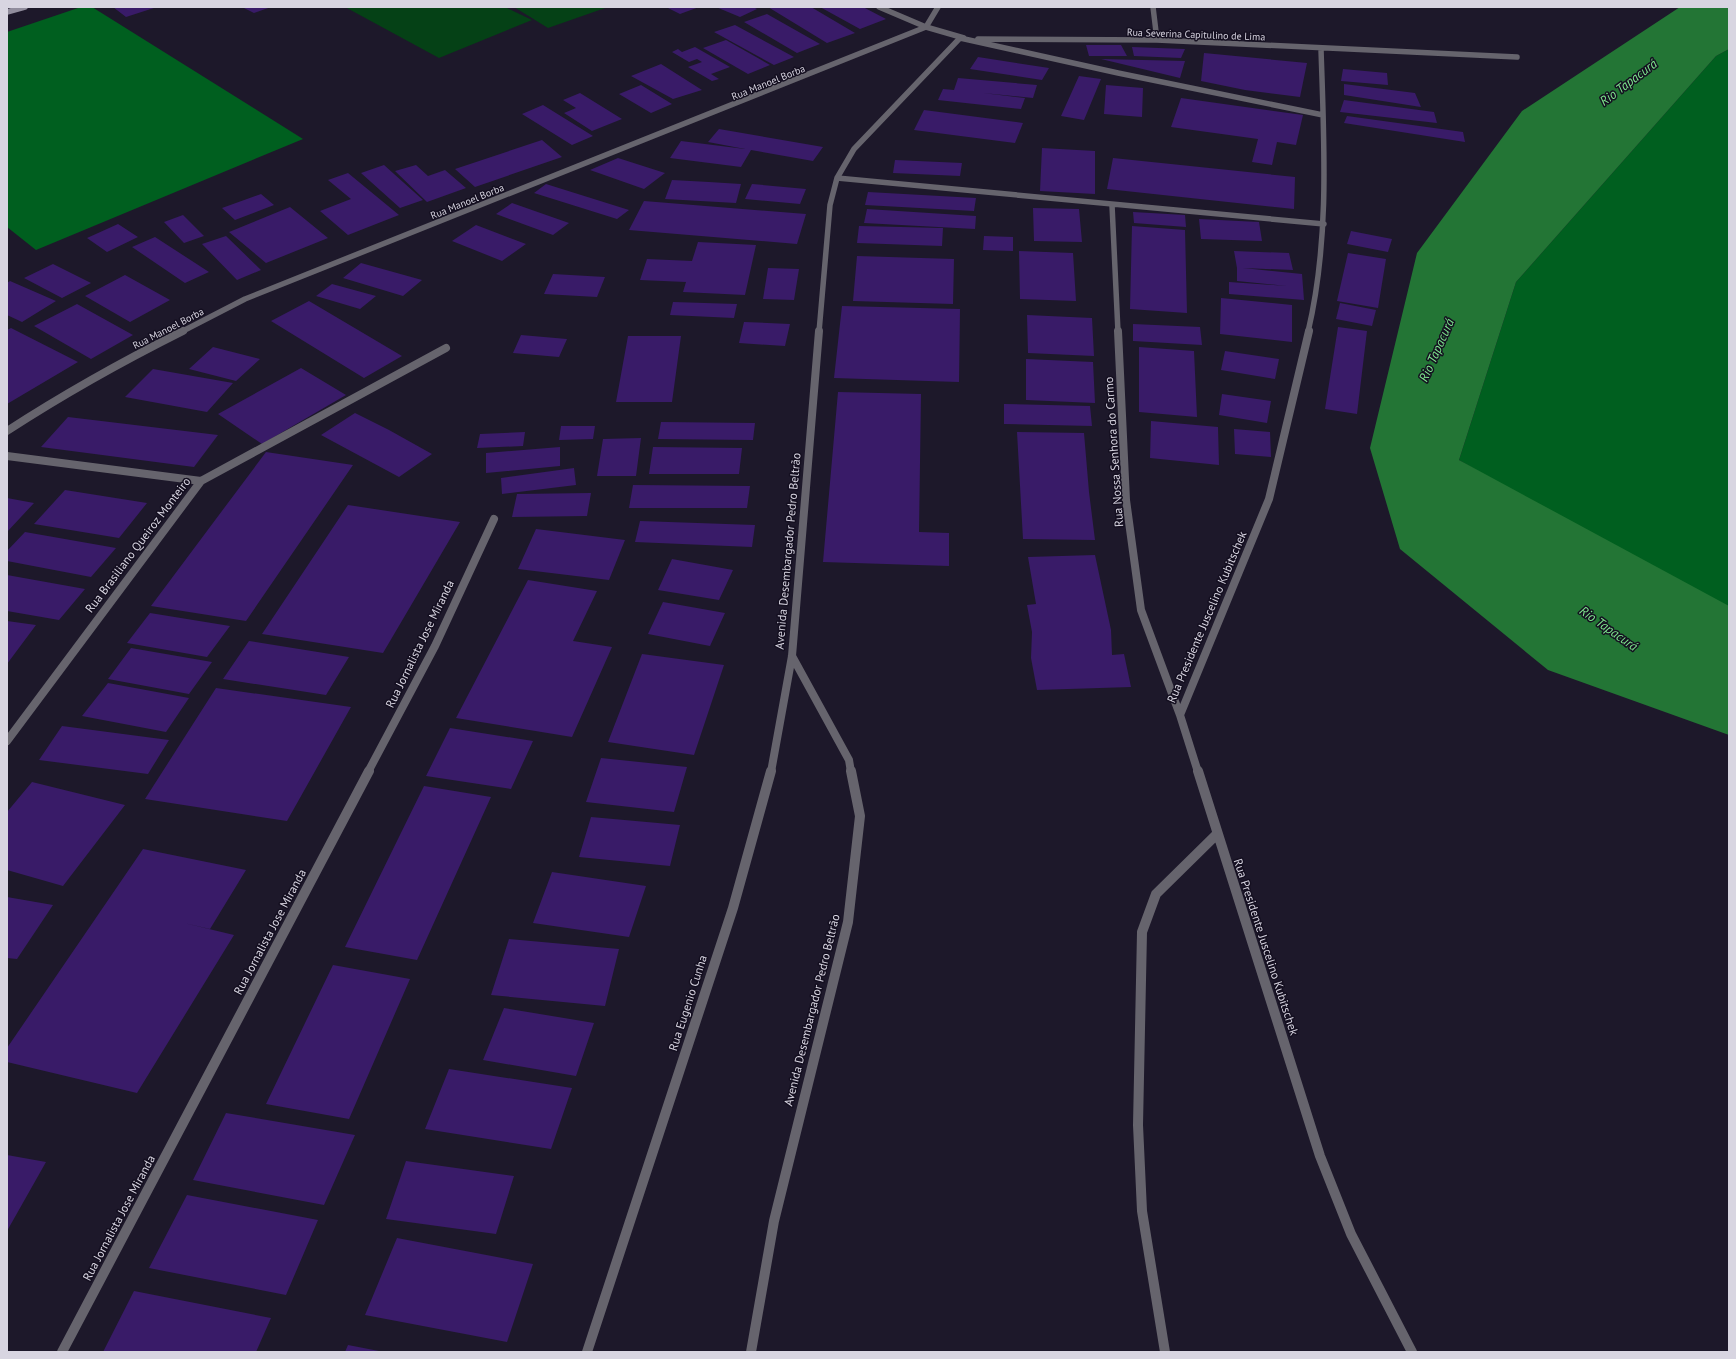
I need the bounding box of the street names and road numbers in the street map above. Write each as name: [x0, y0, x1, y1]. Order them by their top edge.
street label: Rua Severina Capitulino de Lima: [1127, 26, 1265, 43]
street label: Rua Manoel Borba: [729, 62, 807, 103]
street label: Rua Manoel Borba: [428, 181, 506, 222]
street label: Rua Manoel Borba: [130, 305, 206, 352]
street label: Rua Nossa Senhora do Carmo: [1101, 376, 1126, 528]
street label: Avenida Desembargador Pedro Beltrão: [771, 452, 804, 650]
street label: Rua Brasiliano Queiroz Monteiro: [82, 474, 193, 615]
street label: Rua Presidente Juscelino Kubitschek: [1163, 529, 1250, 705]
street label: Rua Jornalista Jose Miranda: [382, 577, 457, 710]
street label: Rua Presidente Juscelino Kubitschek: [1231, 857, 1302, 1037]
street label: Rua Jornalista Jose Miranda: [230, 866, 309, 997]
street label: Avenida Desembargador Pedro Beltrão: [780, 912, 843, 1107]
street label: Rua Eugenio Cunha: [665, 953, 710, 1053]
street label: Rua Jornalista Jose Miranda: [79, 1152, 158, 1283]

